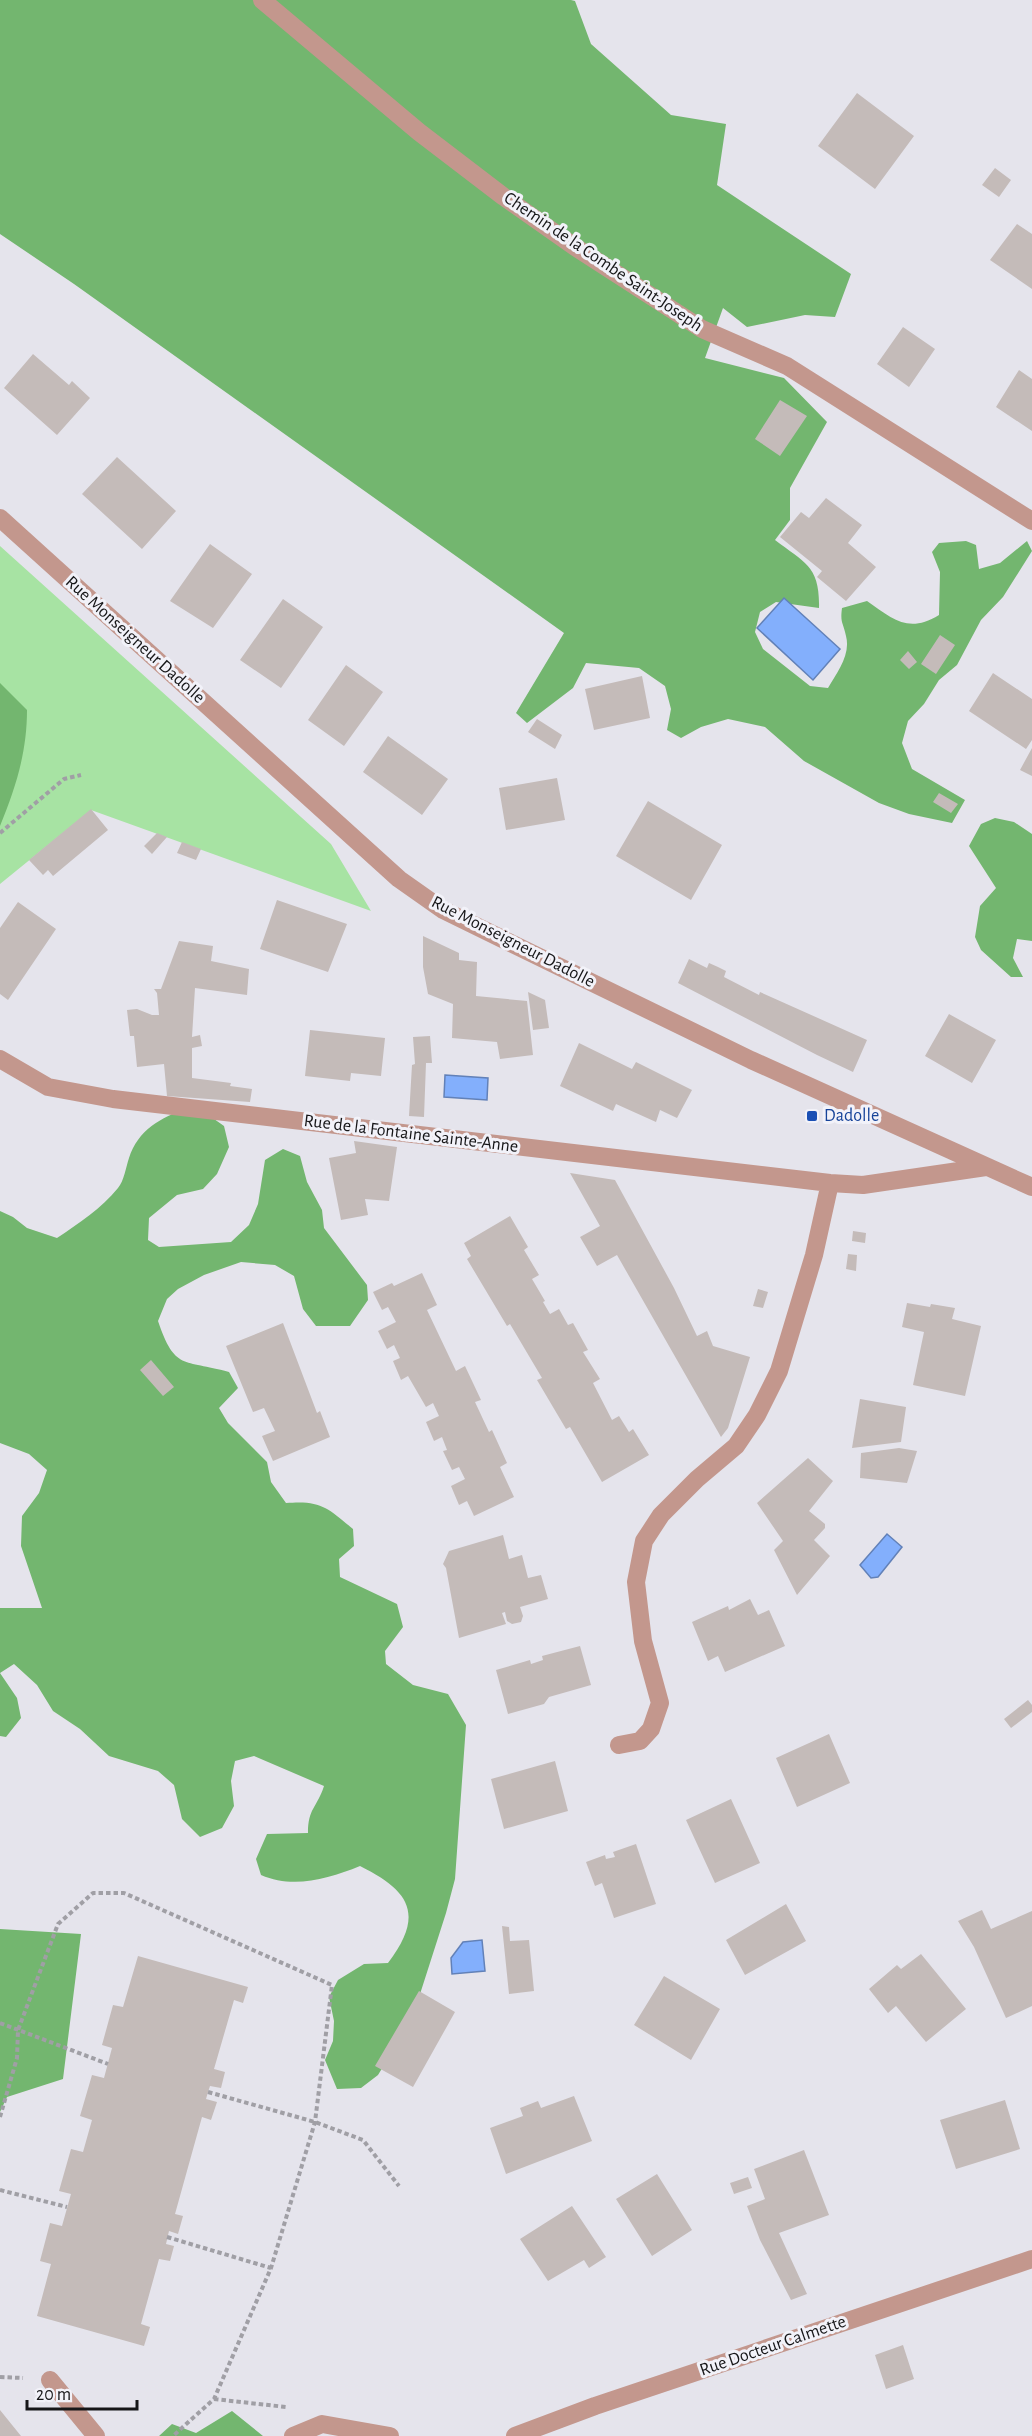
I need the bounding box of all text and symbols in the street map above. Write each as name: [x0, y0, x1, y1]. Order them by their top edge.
street label: Chemin de la Combe Saint-Joseph: [501, 189, 705, 335]
street label: Rue Monseigneur Dadolle: [62, 573, 208, 707]
street label: Rue Monseigneur Dadolle: [428, 893, 598, 991]
place label: Dadolle: [824, 1107, 879, 1125]
marker: Dadolle: [805, 1109, 819, 1123]
street label: Rue de la Fontaine Sainte-Anne: [303, 1112, 519, 1156]
street label: Rue Docteur Calmette: [698, 2313, 848, 2379]
scale bar: [27, 2373, 136, 2411]
text: 20 m: [36, 2386, 71, 2404]

